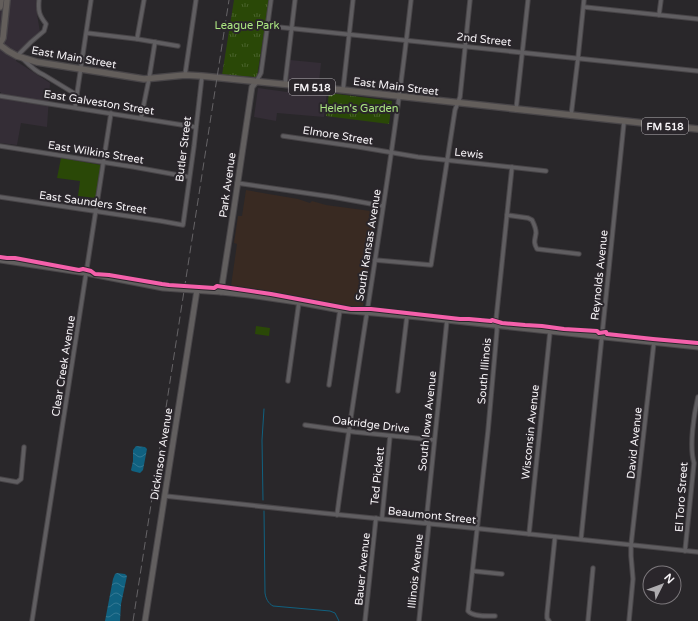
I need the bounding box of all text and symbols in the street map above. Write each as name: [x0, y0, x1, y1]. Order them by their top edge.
park label: League Park: [215, 19, 279, 32]
street label: 2nd Street: [456, 30, 512, 49]
street label: East Main Street: [30, 44, 117, 71]
street label: East Main Street: [352, 75, 439, 98]
road number: FM 518: [289, 79, 335, 95]
street label: East Galveston Street: [43, 87, 155, 118]
park label: Helen's Garden: [319, 102, 399, 115]
street label: Butler Street: [173, 116, 194, 183]
road number: FM 518: [642, 118, 688, 134]
street label: Elmore Street: [302, 124, 374, 147]
street label: East Wilkins Street: [47, 138, 145, 166]
street label: Lewis: [454, 146, 484, 161]
street label: Park Avenue: [216, 152, 239, 219]
street label: East Saunders Street: [38, 188, 148, 216]
street label: South Kansas Avenue: [353, 188, 384, 302]
street label: Reynolds Avenue: [588, 229, 611, 321]
street label: Clear Creek Avenue: [49, 315, 78, 418]
street label: South Illinois: [475, 337, 494, 405]
street label: South Iowa Avenue: [416, 370, 439, 472]
street label: Wisconsin Avenue: [519, 384, 542, 480]
street label: Dickinson Avenue: [148, 407, 175, 501]
street label: David Avenue: [624, 407, 645, 480]
street label: Oakridge Drive: [331, 413, 410, 436]
street label: Ted Pickett: [368, 446, 387, 506]
street label: El Toro Street: [673, 461, 690, 533]
street label: Beaumont Street: [387, 504, 477, 527]
street label: Bauer Avenue: [352, 532, 373, 606]
street label: Illinois Avenue: [405, 533, 426, 609]
north arrow: [642, 565, 682, 605]
text: N: [661, 571, 677, 586]

